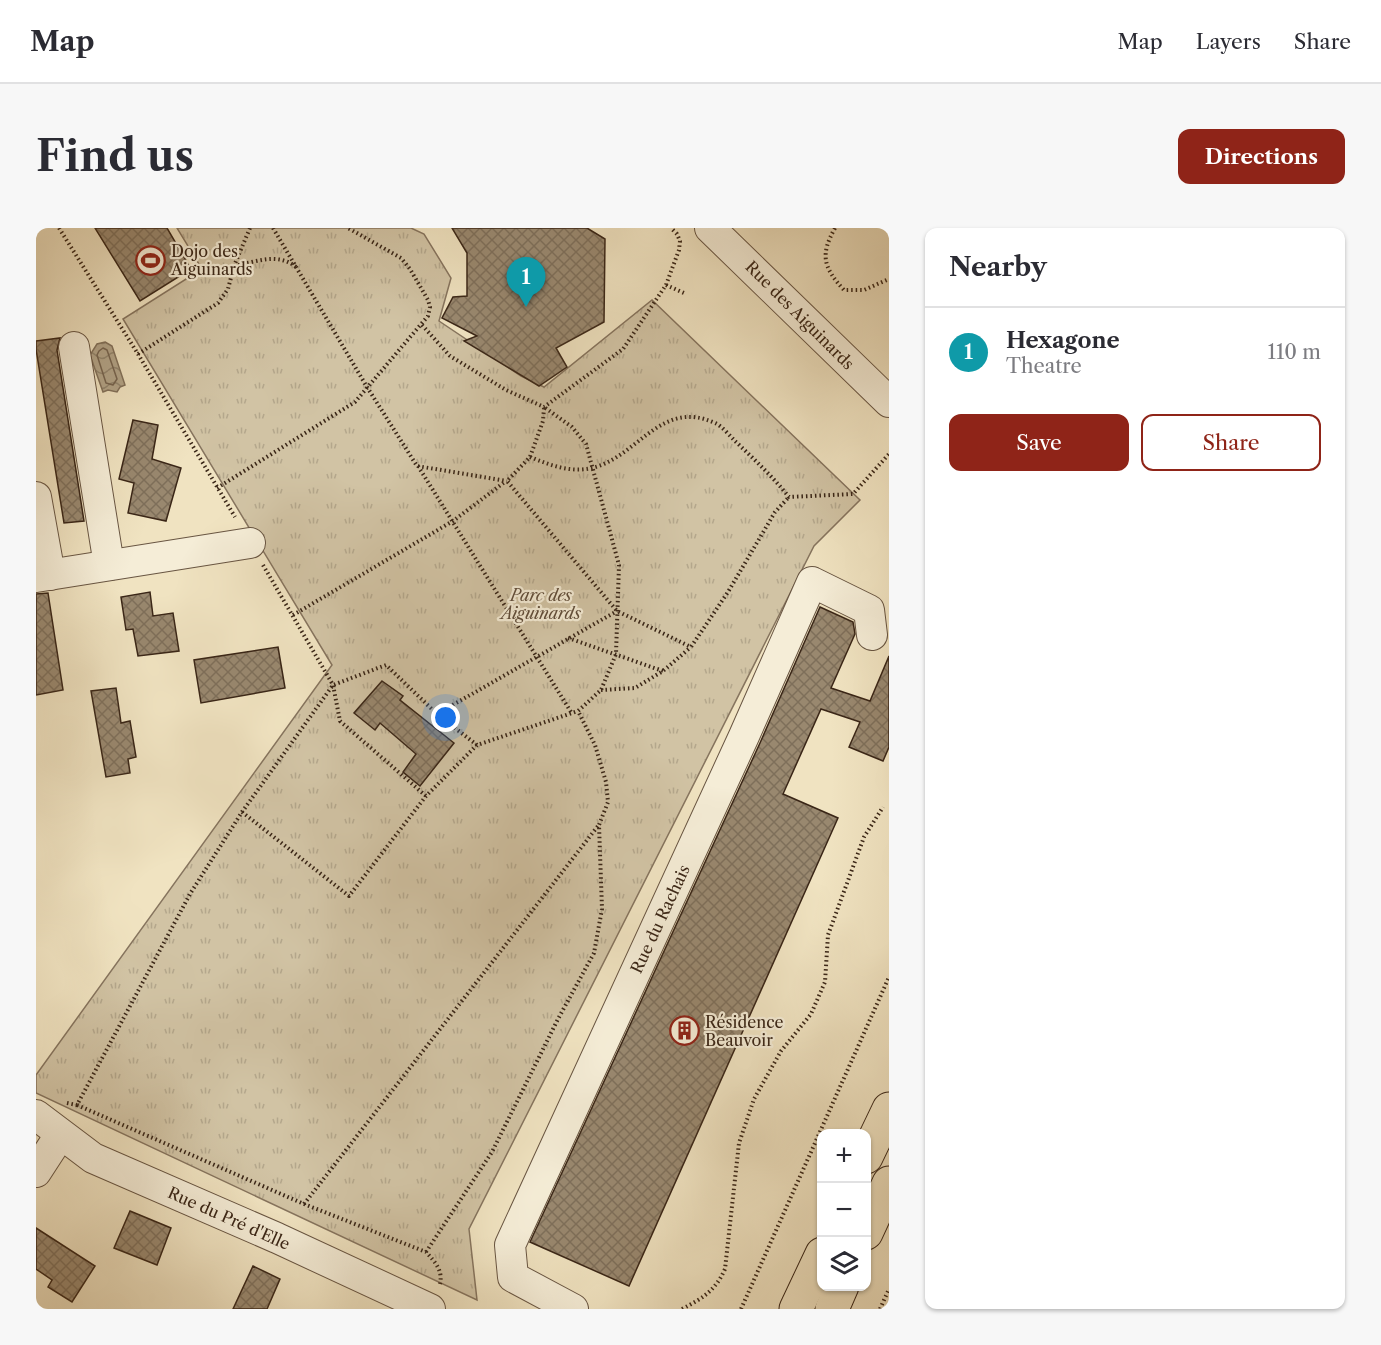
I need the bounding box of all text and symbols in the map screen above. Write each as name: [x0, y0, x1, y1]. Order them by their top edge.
text: Map: [30, 24, 94, 58]
text: Map: [1118, 29, 1163, 54]
text: Layers: [1196, 29, 1261, 54]
text: Share: [1294, 29, 1351, 54]
button: Directions: [1178, 129, 1345, 184]
text: Find us: [36, 130, 194, 182]
place label: Dojo des Aiguinards: [170, 241, 253, 279]
sports icon: Dojo des Aiguinards: [134, 244, 166, 276]
text: Nearby: [949, 251, 1047, 283]
street label: Rue des Aiguinards: [741, 256, 859, 374]
pin: 1: [506, 257, 546, 307]
text: Hexagone: [1006, 327, 1120, 354]
text: 1: [964, 340, 973, 364]
text: 110 m: [1268, 340, 1321, 364]
text: Theatre: [1006, 354, 1082, 378]
button: Save: [949, 414, 1129, 471]
button: Share: [1141, 414, 1321, 471]
park label: Parc des Aiguinards: [498, 585, 581, 623]
your location: [431, 703, 460, 732]
street label: Rue du Rachais: [626, 862, 694, 976]
place label: Résidence Beauvoir: [705, 1012, 784, 1050]
building icon: Résidence Beauvoir: [668, 1015, 700, 1047]
map controls: [817, 1129, 871, 1291]
button: +: [817, 1129, 871, 1183]
street label: Rue du Pré d'Elle: [165, 1182, 293, 1254]
button: −: [817, 1183, 871, 1237]
button: layers: [817, 1237, 871, 1291]

